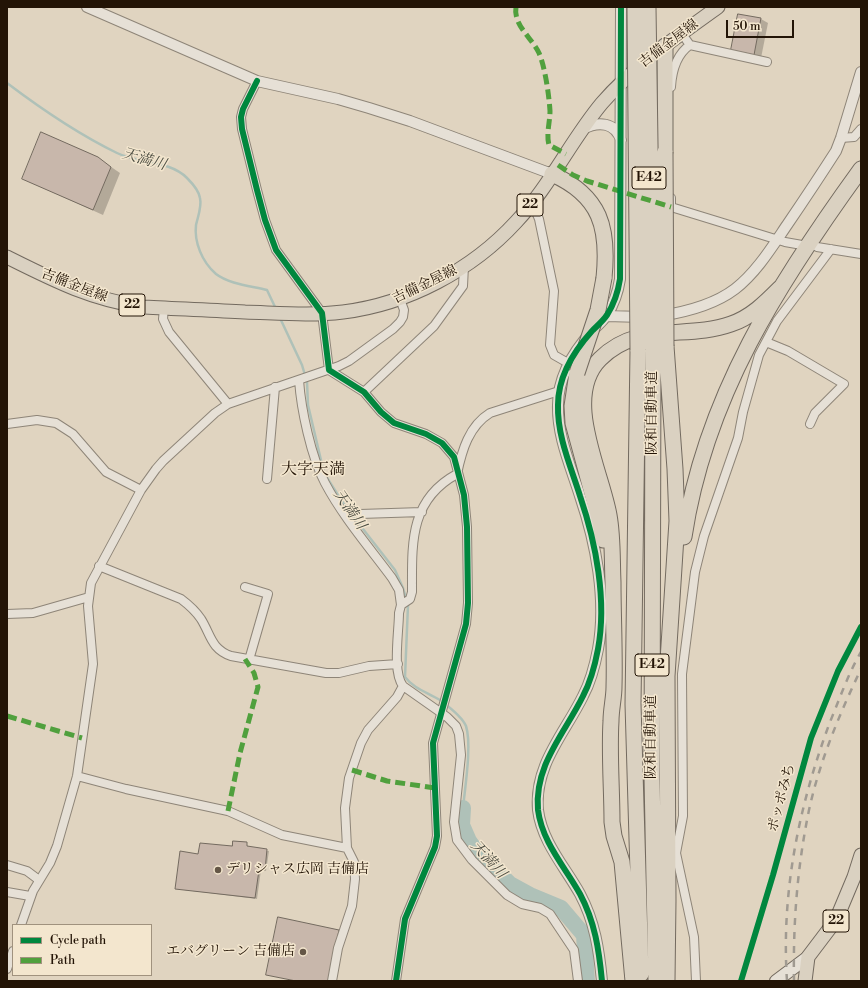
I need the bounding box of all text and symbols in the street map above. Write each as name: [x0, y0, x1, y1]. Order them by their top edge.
scale bar: [728, 12, 796, 38]
street label: 吉備金屋線: [636, 16, 702, 72]
text: 50 m: [733, 19, 761, 34]
water label: 天満川: [120, 145, 168, 175]
road number: E42: [632, 167, 666, 189]
road number: 22: [517, 194, 543, 216]
street label: 吉備金屋線: [390, 262, 460, 308]
street label: 吉備金屋線: [38, 266, 110, 306]
road number: 22: [119, 294, 145, 316]
street label: 阪和自動車道: [645, 371, 661, 455]
district label: 大字天満: [281, 460, 345, 480]
water label: 天満川: [329, 486, 369, 534]
road number: E42: [635, 654, 669, 676]
street label: 阪和自動車道: [644, 695, 660, 779]
street label: ポッポみち: [765, 762, 799, 834]
water label: 天満川: [466, 837, 510, 883]
place label: デリシャス広岡 吉備店: [226, 862, 369, 878]
marker: デリシャス広岡 吉備店: [213, 865, 223, 875]
road number: 22: [823, 910, 849, 932]
legend: [12, 924, 152, 976]
text: Cycle path: [50, 933, 106, 948]
place label: エバグリーン 吉備店: [166, 944, 295, 960]
marker: エバグリーン 吉備店: [298, 947, 308, 957]
text: Path: [50, 953, 75, 968]

